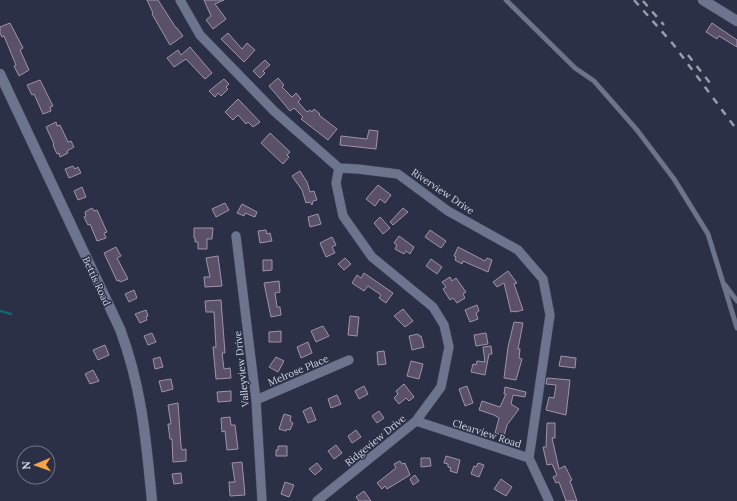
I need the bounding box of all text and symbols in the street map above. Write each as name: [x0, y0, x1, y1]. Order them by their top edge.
street label: Riverview Drive: [409, 166, 477, 217]
street label: Bettis Road: [80, 255, 114, 308]
street label: Valleyview Drive: [231, 330, 252, 409]
street label: Melrose Place: [266, 352, 331, 389]
street label: Ridgeview Drive: [342, 411, 409, 469]
street label: Clearview Road: [451, 416, 523, 451]
north arrow: [16, 445, 56, 485]
text: N: [19, 460, 33, 470]

